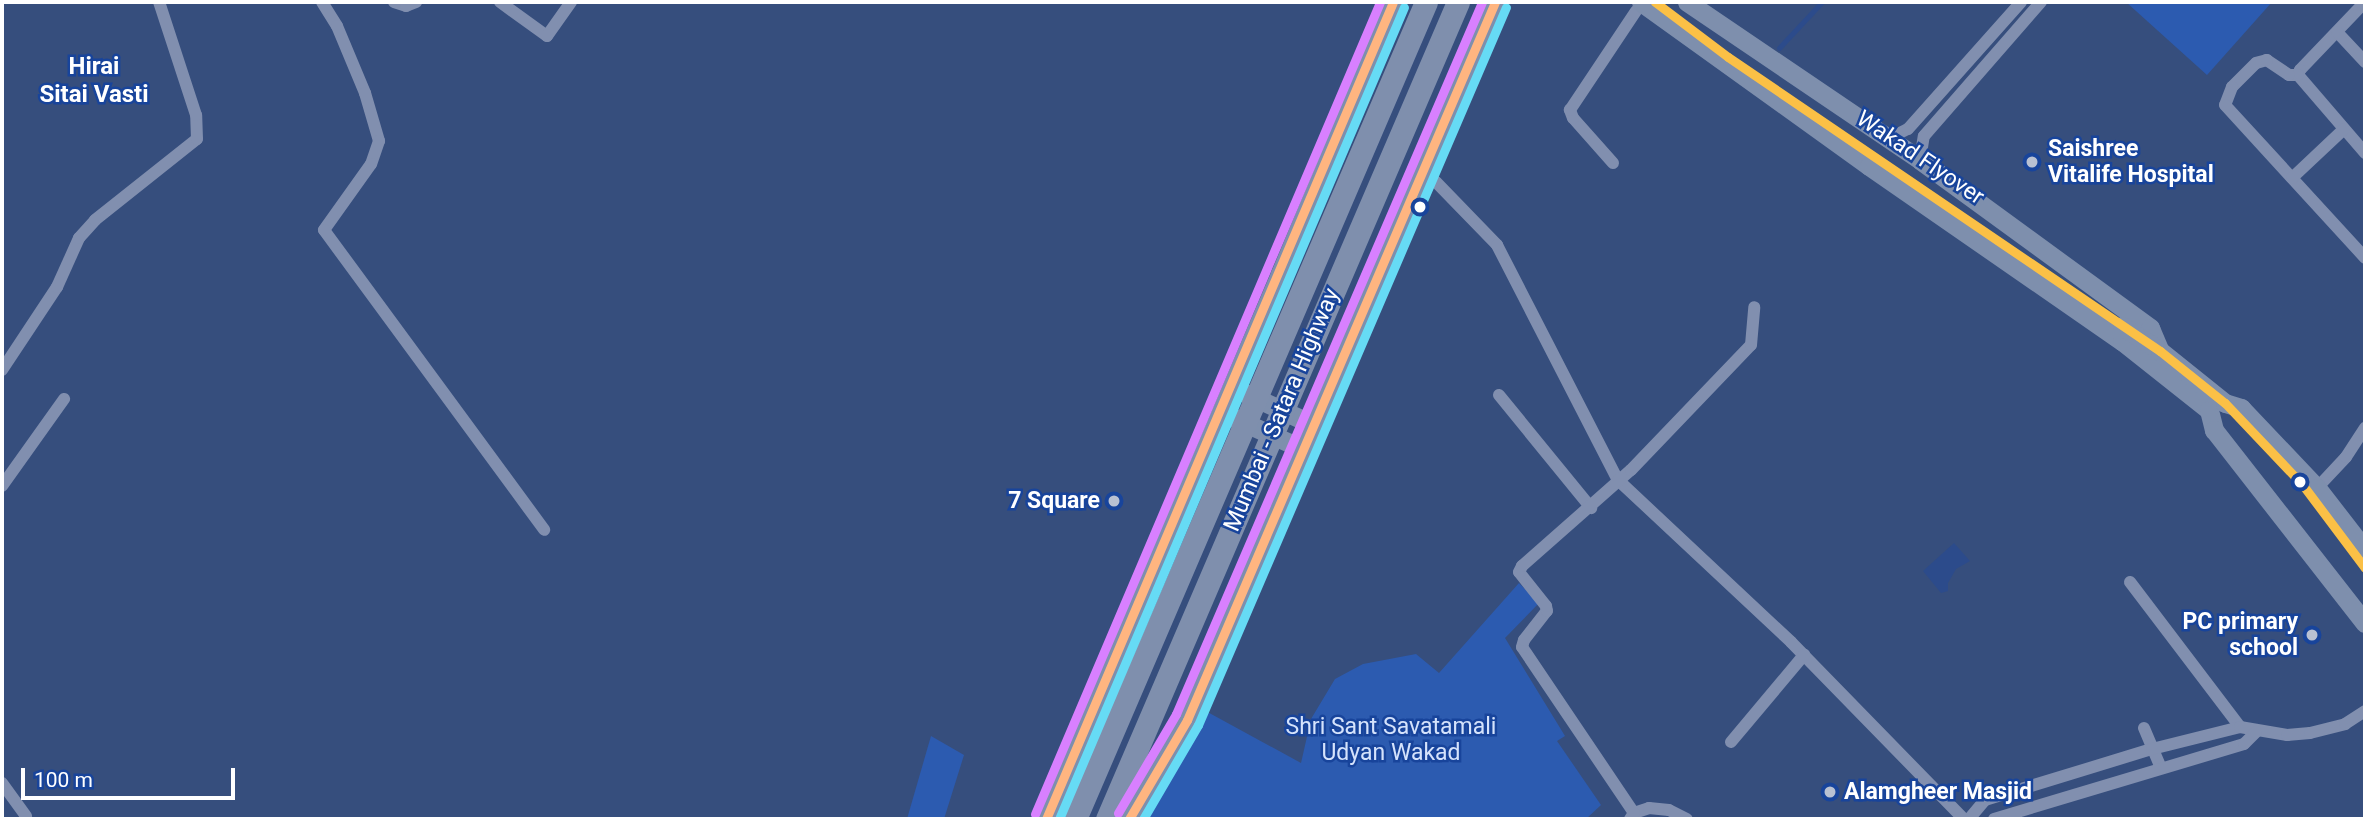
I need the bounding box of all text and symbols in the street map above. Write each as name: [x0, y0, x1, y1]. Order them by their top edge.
district label: Hirai Sitai Vasti: [39, 53, 149, 109]
street label: Wakad Flyover: [1851, 105, 1989, 211]
place label: Saishree Vitalife Hospital: [2048, 135, 2214, 189]
marker: Saishree Vitalife Hospital: [2022, 152, 2042, 172]
unlabelled marker: [1413, 200, 1427, 214]
street label: Mumbai - Satara Highway: [1218, 284, 1346, 536]
unlabelled marker: [2293, 475, 2307, 489]
place label: 7 Square: [1008, 487, 1100, 515]
marker: 7 Square: [1106, 493, 1122, 509]
place label: PC primary school: [2183, 608, 2298, 662]
marker: PC primary school: [2304, 627, 2320, 643]
park label: Shri Sant Savatamali Udyan Wakad: [1286, 713, 1496, 767]
scale bar: [24, 754, 238, 798]
text: 100 m: [34, 768, 93, 792]
place label: Alamgheer Masjid: [1844, 778, 2032, 806]
marker: Alamgheer Masjid: [1822, 784, 1838, 800]

